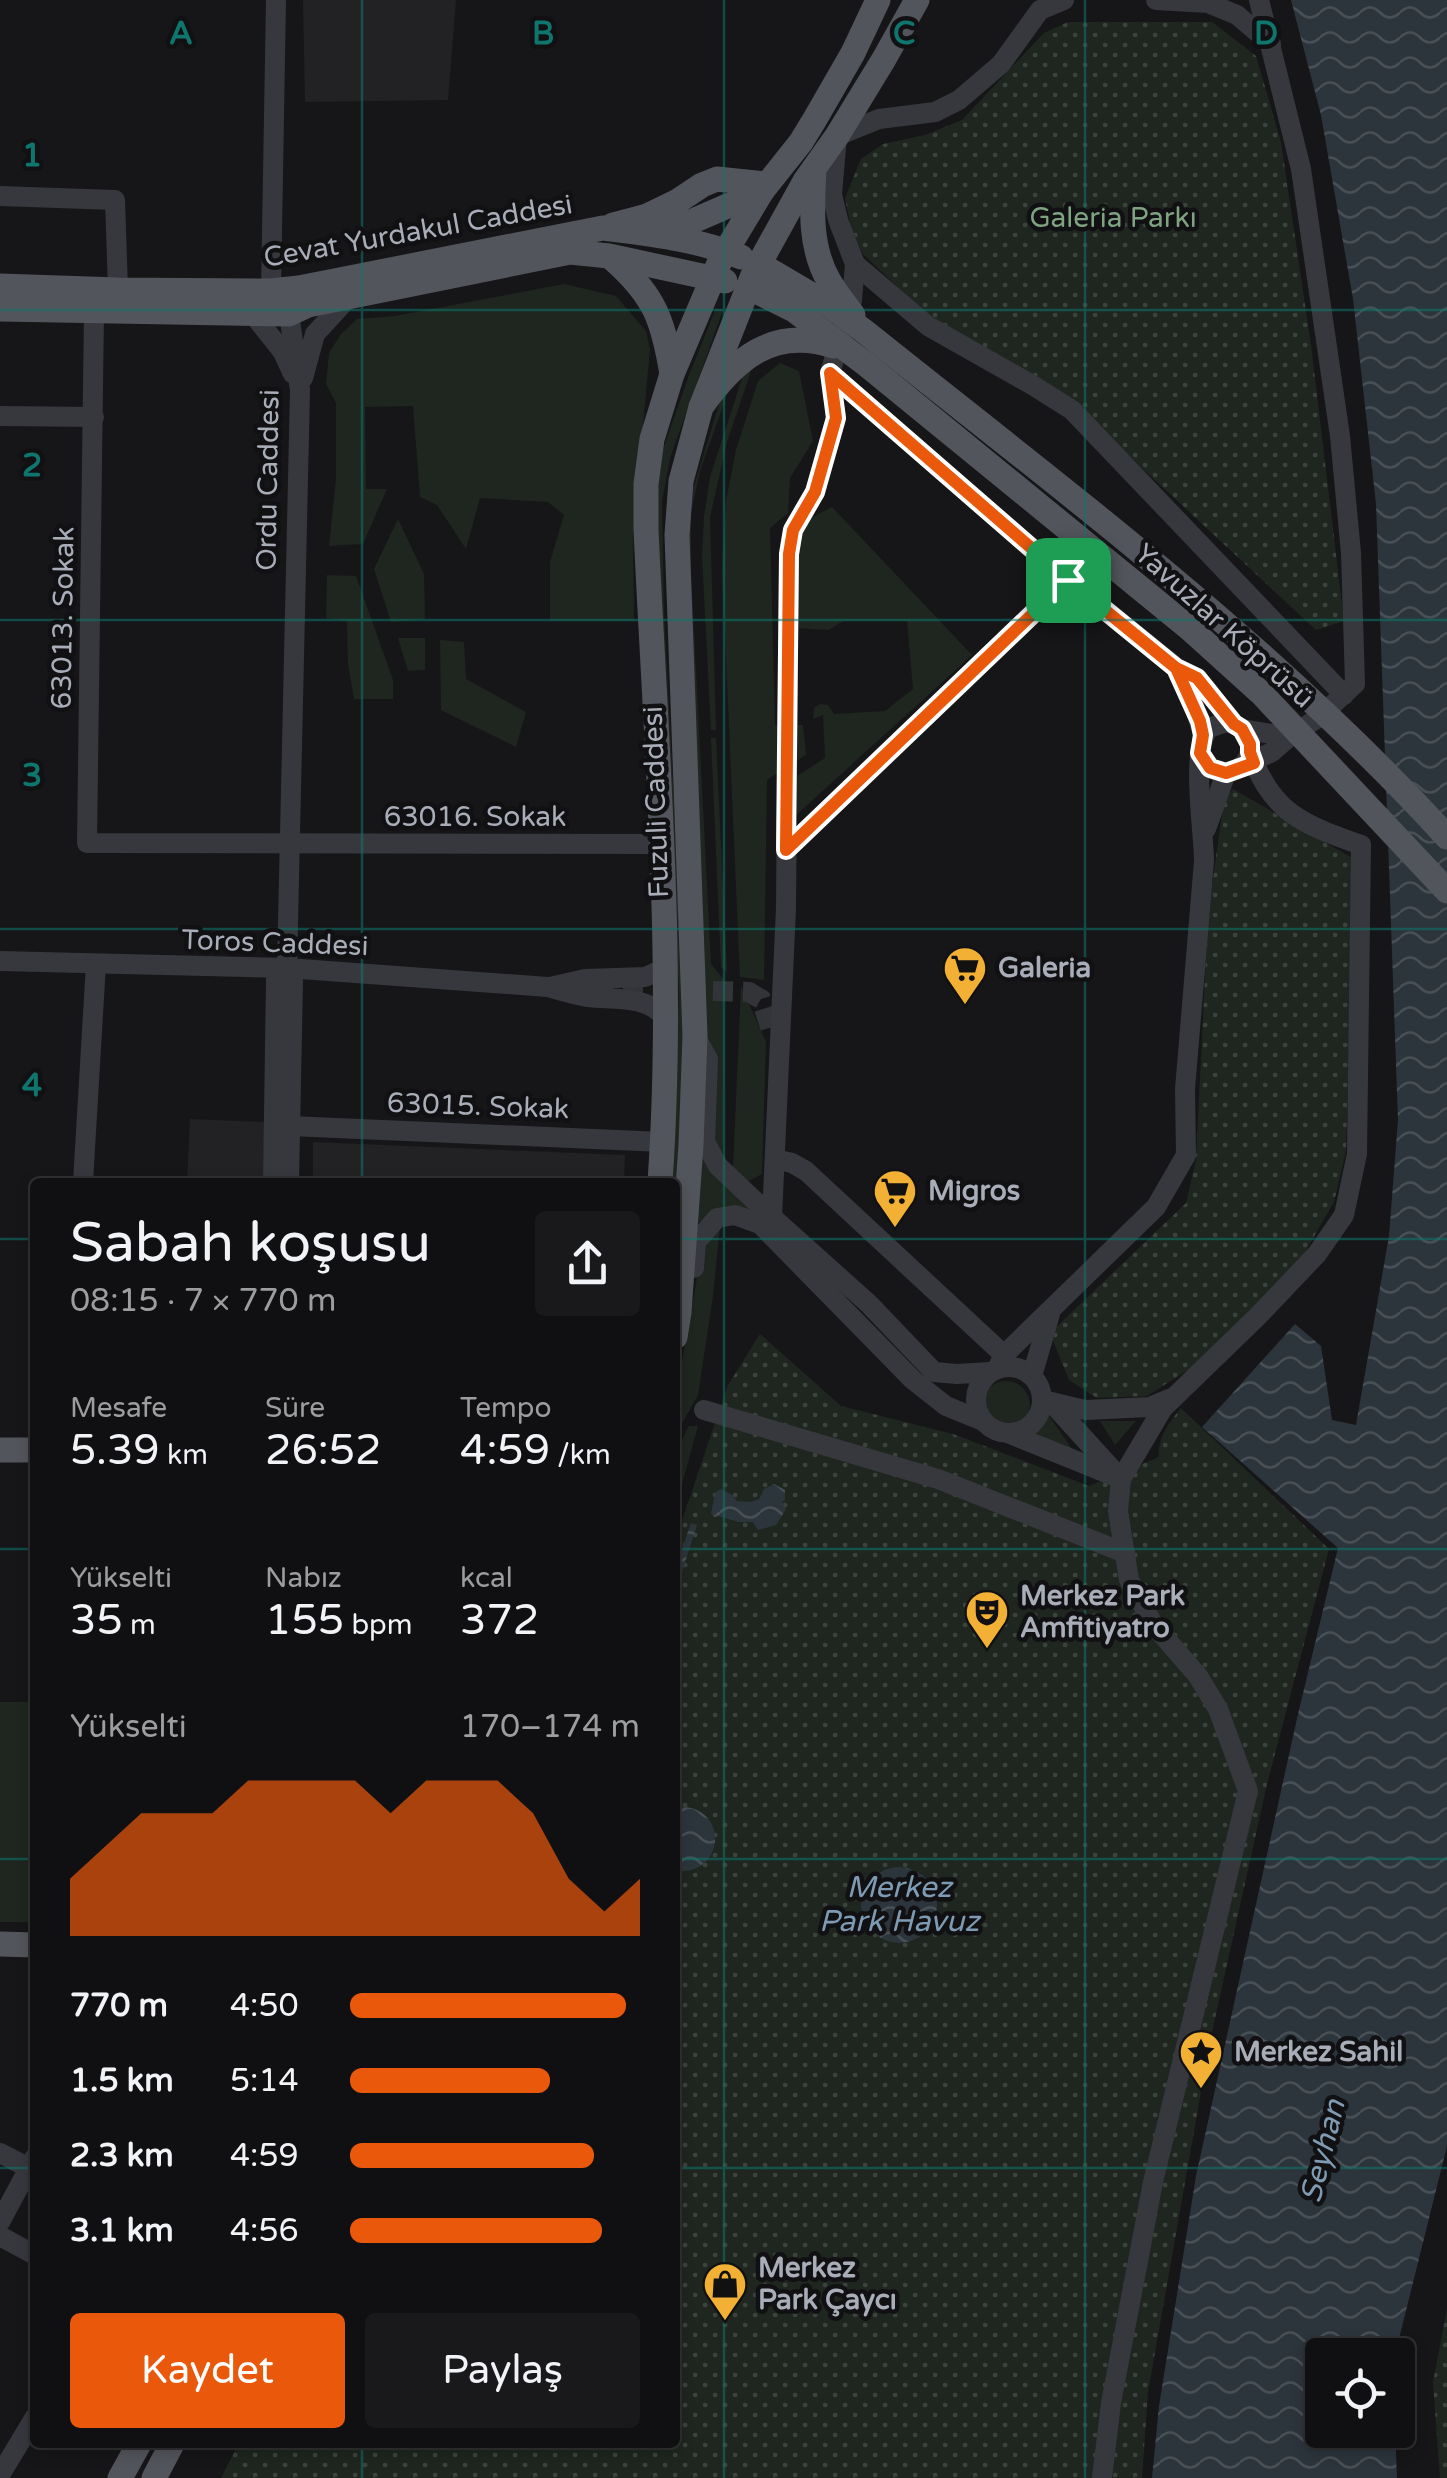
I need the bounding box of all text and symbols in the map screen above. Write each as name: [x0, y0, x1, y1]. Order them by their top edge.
text: A: [169, 15, 193, 53]
text: B: [532, 15, 554, 53]
text: C: [893, 15, 915, 53]
text: D: [1254, 15, 1278, 53]
text: 1: [22, 137, 42, 175]
street label: Cevat Yurdakul Caddesi: [261, 187, 575, 275]
park label: Galeria Parkı: [1029, 201, 1197, 235]
street label: Ordu Caddesi: [249, 389, 287, 571]
text: 2: [22, 447, 42, 485]
street label: 63013. Sokak: [44, 526, 82, 710]
street label: Yavuzlar Köprüsü: [1127, 537, 1321, 715]
pin: [1026, 538, 1111, 623]
icon: arrive: [1041, 553, 1096, 608]
street label: Fuzuli Caddesi: [636, 705, 676, 899]
text: 3: [22, 757, 42, 795]
street label: 63016. Sokak: [384, 800, 566, 834]
street label: Toros Caddesi: [181, 923, 369, 963]
supermarket icon: Galeria: [942, 945, 988, 1006]
place label: Galeria: [998, 951, 1091, 985]
text: 4: [22, 1067, 42, 1105]
street label: 63015. Sokak: [386, 1086, 570, 1126]
supermarket icon: Migros: [872, 1168, 918, 1229]
place label: Migros: [928, 1174, 1020, 1208]
text: Sabah koşusu: [70, 1211, 431, 1277]
button: share: [535, 1211, 640, 1316]
text: 08:15 · 7 × 770 m: [70, 1282, 336, 1320]
text: Mesafe: [70, 1391, 167, 1425]
text: Süre: [265, 1391, 325, 1425]
text: Tempo: [460, 1391, 552, 1425]
text: 5.39: [70, 1425, 160, 1476]
text: 26:52: [265, 1425, 381, 1476]
text: 4:59: [460, 1425, 550, 1476]
text: km: [160, 1438, 208, 1472]
text: /km: [550, 1438, 611, 1472]
text: Yükselti: [70, 1561, 172, 1595]
text: Nabız: [265, 1561, 342, 1595]
text: kcal: [460, 1561, 513, 1595]
place label: Merkez Park Amfitiyatro: [1020, 1579, 1185, 1645]
theatre icon: Merkez Park Amfitiyatro: [964, 1589, 1010, 1650]
text: 35: [70, 1595, 123, 1646]
text: 155: [265, 1595, 344, 1646]
text: 372: [460, 1595, 539, 1646]
text: m: [123, 1608, 156, 1642]
text: bpm: [344, 1608, 412, 1642]
text: Yükselti: [70, 1708, 187, 1746]
text: 170–174 m: [460, 1708, 640, 1746]
water label: Merkez Park Havuz: [819, 1869, 982, 1940]
text: 770 m: [70, 1987, 168, 2025]
text: 4:50: [230, 1987, 299, 2025]
place icon: Merkez Sahil: [1178, 2029, 1224, 2090]
place label: Merkez Sahil: [1234, 2035, 1403, 2069]
text: 1.5 km: [70, 2062, 174, 2100]
text: 5:14: [230, 2062, 299, 2100]
water label: Seyhan: [1292, 2095, 1354, 2206]
text: 2.3 km: [70, 2137, 174, 2175]
text: 4:59: [230, 2137, 299, 2175]
text: 3.1 km: [70, 2212, 174, 2250]
text: 4:56: [230, 2212, 299, 2250]
place label: Merkez Park Çaycı: [758, 2251, 897, 2317]
shop icon: Merkez Park Çaycı: [702, 2261, 748, 2322]
button: Kaydet: [70, 2313, 345, 2428]
button: Paylaş: [365, 2313, 640, 2428]
map controls: [1305, 2338, 1415, 2448]
button: locate: [1305, 2338, 1415, 2448]

